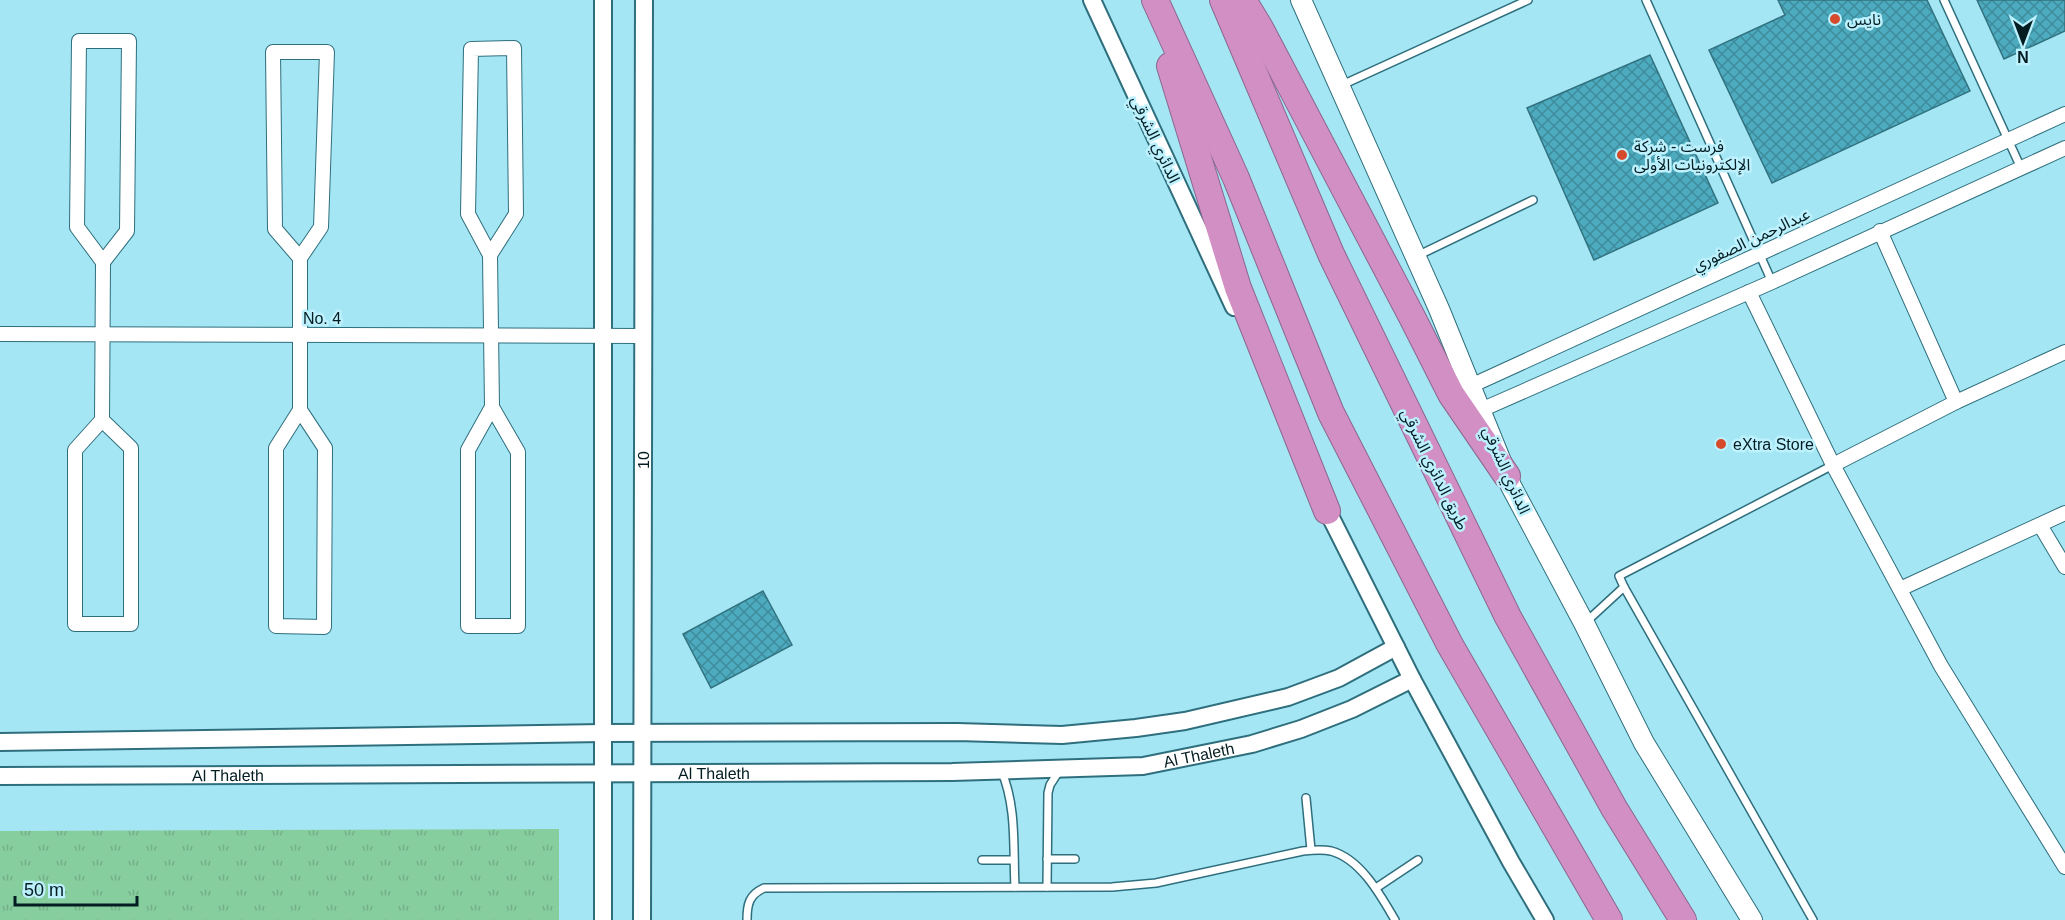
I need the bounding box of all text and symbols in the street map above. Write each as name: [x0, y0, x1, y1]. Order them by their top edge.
place label: نايس: [1847, 11, 1881, 29]
marker: نايس: [1828, 12, 1842, 26]
north arrow: [1993, 12, 2053, 72]
text: N: [2017, 48, 2029, 65]
street label: الدائري الشرقي: [1125, 93, 1183, 187]
place label: فرست - شركة الإلكترونيات الأولى: [1634, 138, 1750, 175]
marker: فرست - شركة الإلكترونيات الأولى: [1615, 148, 1629, 162]
street label: عبدالرحمن الصفوري: [1690, 205, 1814, 277]
street label: No. 4: [303, 310, 341, 327]
street label: طريق الدائري الشرقي: [1394, 406, 1471, 534]
street label: الدائري الشرقي: [1476, 424, 1533, 518]
place label: eXtra Store: [1733, 436, 1814, 453]
marker: eXtra Store: [1714, 437, 1728, 451]
street label: 10: [635, 451, 652, 469]
street label: Al Thaleth: [1162, 740, 1236, 771]
street label: Al Thaleth: [678, 765, 750, 782]
street label: Al Thaleth: [192, 767, 264, 784]
scale bar: [15, 869, 136, 907]
text: 50 m: [24, 880, 64, 900]

